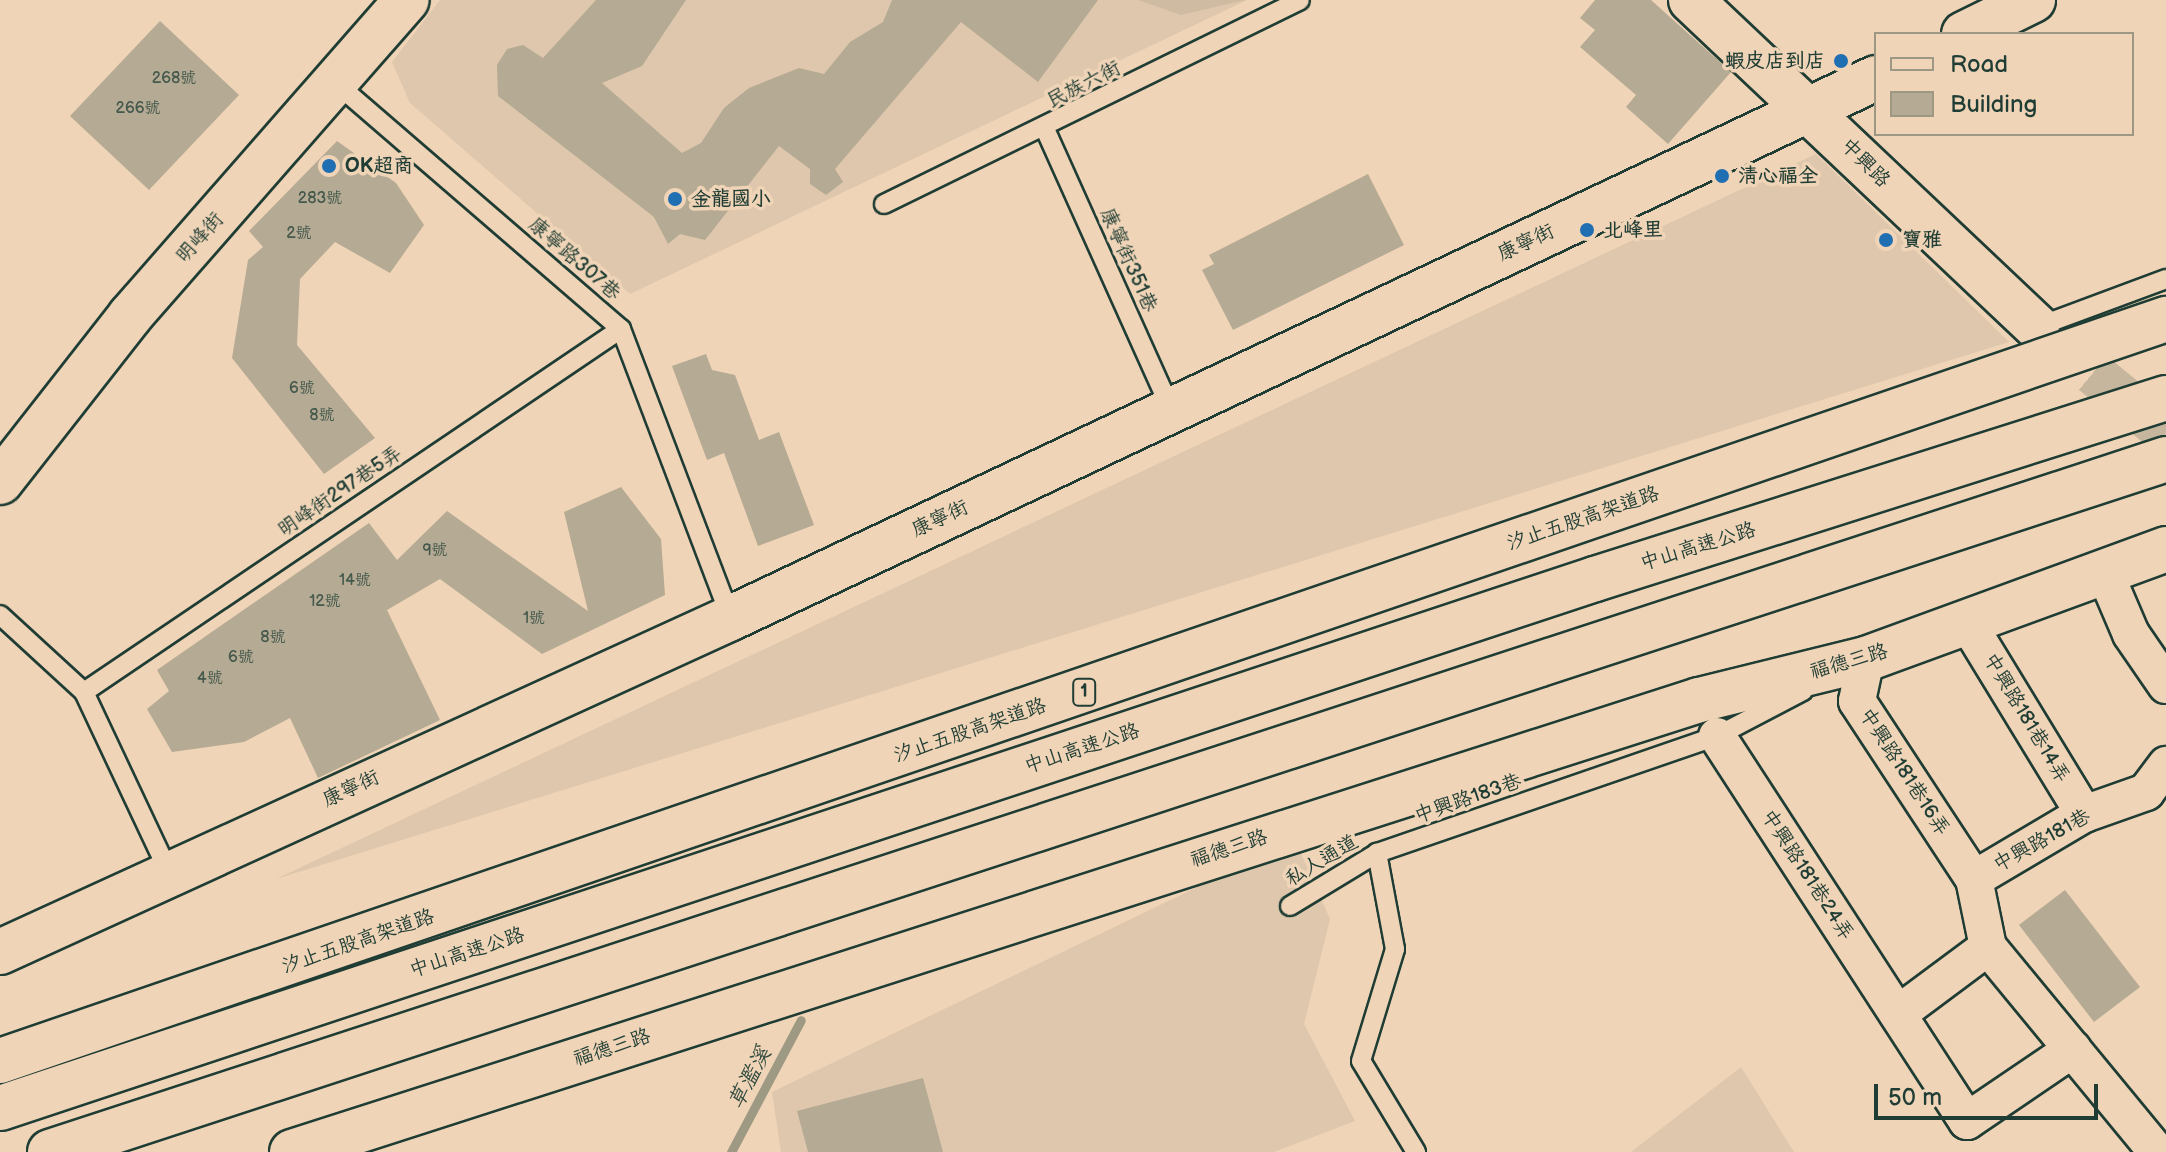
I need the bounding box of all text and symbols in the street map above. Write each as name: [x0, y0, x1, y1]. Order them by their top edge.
legend: [1874, 32, 2134, 136]
place label: 蝦皮店到店: [1725, 49, 1825, 73]
text: Road: [1950, 50, 2008, 79]
marker: 蝦皮店到店: [1832, 52, 1850, 70]
street label: 民族六街: [1043, 56, 1125, 114]
house number: 268號: [152, 69, 196, 89]
text: Building: [1950, 90, 2037, 119]
house number: 266號: [116, 99, 160, 119]
street label: 中興路: [1835, 133, 1895, 193]
place label: OK超商: [345, 154, 413, 178]
marker: OK超商: [320, 157, 338, 175]
place label: 清心福全: [1738, 164, 1818, 188]
marker: 清心福全: [1713, 167, 1731, 185]
place label: 金龍國小: [691, 187, 771, 211]
house number: 283號: [298, 189, 342, 209]
marker: 金龍國小: [666, 190, 684, 208]
street label: 康寧街351巷: [1094, 204, 1162, 316]
street label: 明峰街: [171, 208, 229, 268]
street label: 康寧路307巷: [523, 213, 625, 305]
place label: 北峰里: [1603, 218, 1663, 242]
street label: 康寧街: [1494, 219, 1558, 267]
marker: 北峰里: [1578, 221, 1596, 239]
house number: 2號: [286, 224, 312, 244]
place label: 寶雅: [1902, 228, 1942, 252]
marker: 寶雅: [1877, 231, 1895, 249]
house number: 6號: [289, 379, 315, 399]
house number: 8號: [309, 406, 335, 426]
street label: 明峰街297巷5弄: [273, 442, 407, 542]
street label: 汐止五股高架道路: [1503, 482, 1663, 556]
street label: 康寧街: [908, 495, 972, 543]
street label: 中山高速公路: [1637, 518, 1759, 576]
house number: 9號: [422, 541, 448, 561]
house number: 14號: [339, 571, 371, 591]
house number: 12號: [309, 592, 341, 612]
house number: 1號: [523, 609, 545, 629]
house number: 8號: [260, 628, 286, 648]
street label: 福德三路: [1807, 639, 1891, 685]
house number: 6號: [228, 648, 254, 668]
street label: 中興路181巷14弄: [1978, 649, 2074, 787]
house number: 4號: [197, 669, 223, 689]
road number: 1: [1072, 678, 1096, 706]
street label: 汐止五股高架道路: [890, 694, 1050, 768]
street label: 中興路181巷16弄: [1854, 704, 1954, 840]
street label: 中山高速公路: [1021, 719, 1143, 779]
street label: 康寧街: [319, 765, 383, 813]
street label: 中興路183巷: [1411, 769, 1525, 829]
street label: 中興路181巷24弄: [1756, 805, 1858, 945]
street label: 中興路181巷: [1989, 805, 2095, 877]
street label: 福德三路: [1187, 825, 1271, 873]
street label: 私人通道: [1282, 830, 1362, 892]
street label: 汐止五股高架道路: [278, 905, 438, 979]
street label: 中山高速公路: [406, 923, 528, 983]
street label: 福德三路: [570, 1024, 654, 1072]
water label: 草濫溪: [723, 1043, 777, 1113]
scale bar: [1878, 1068, 2102, 1118]
text: 50 m: [1888, 1083, 1942, 1112]

